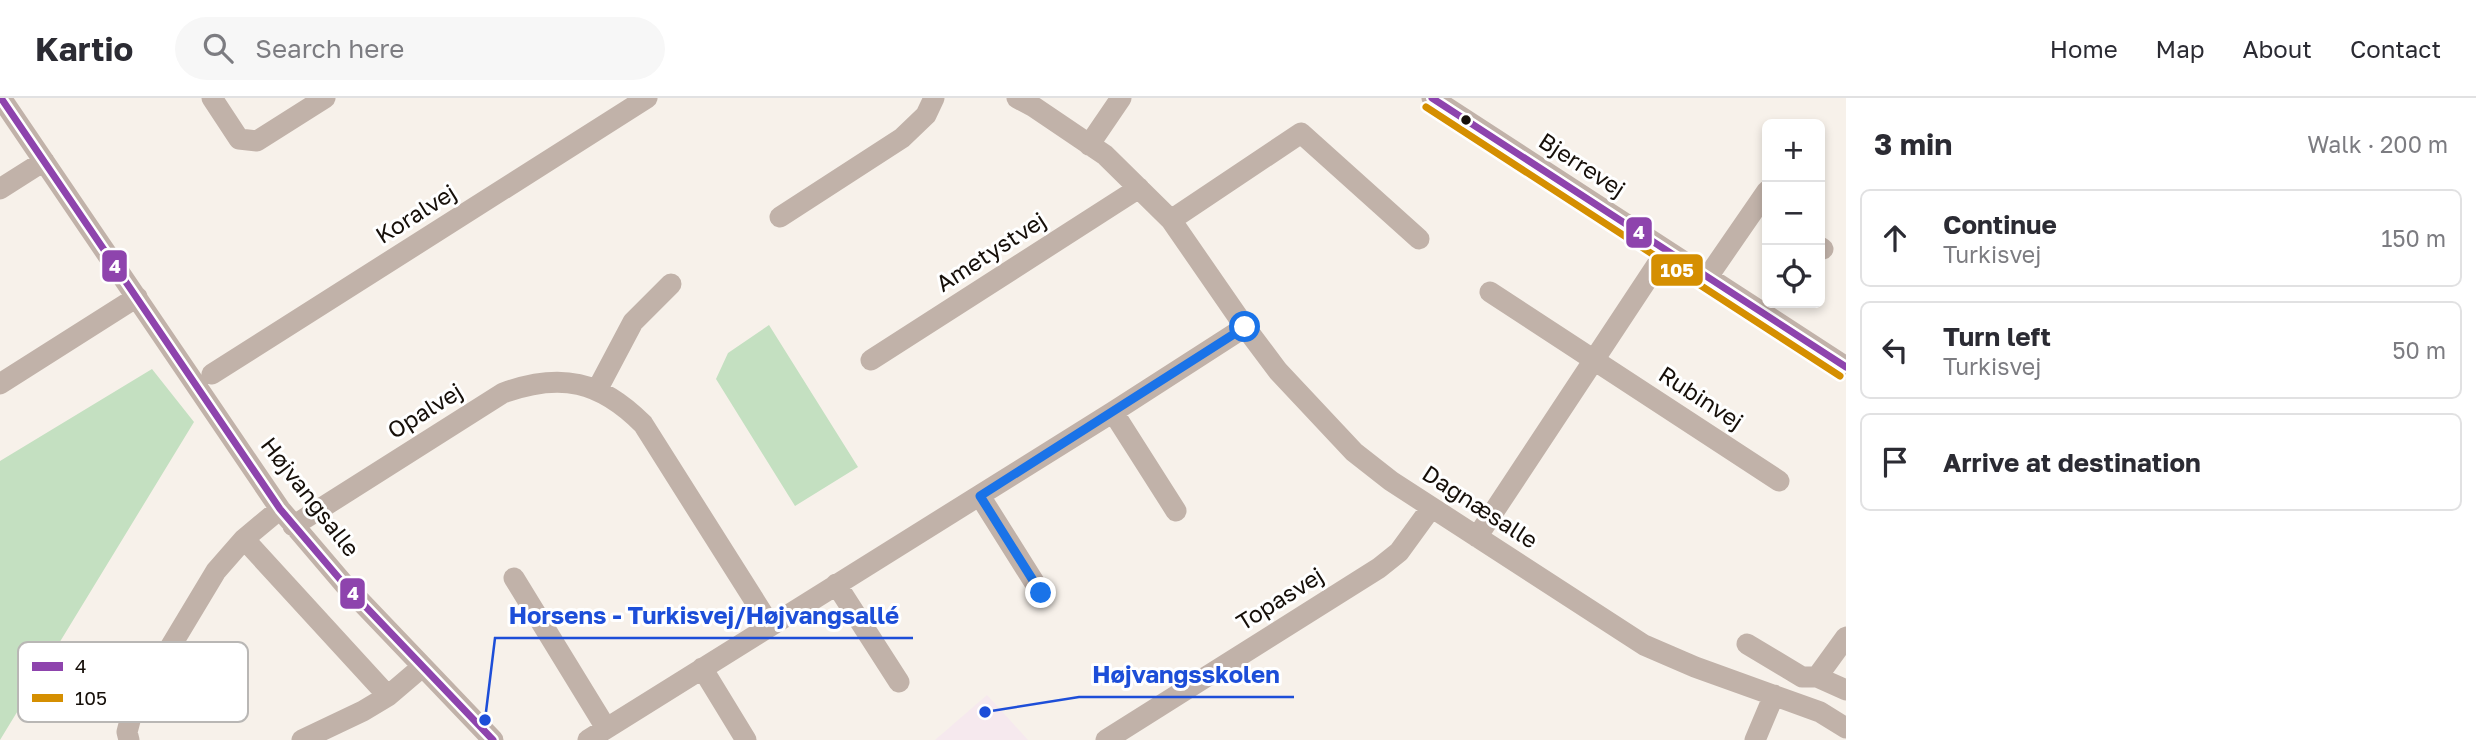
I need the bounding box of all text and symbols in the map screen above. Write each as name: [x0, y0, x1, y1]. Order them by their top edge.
search box: [175, 17, 665, 80]
text: Kartio: [35, 29, 133, 68]
icon: search: [199, 29, 237, 67]
text: Search here: [255, 33, 404, 64]
text: Home: [2050, 34, 2118, 63]
text: Map: [2156, 34, 2205, 63]
text: About: [2243, 34, 2312, 63]
text: Contact: [2350, 34, 2441, 63]
unlabelled marker: [1459, 113, 1473, 127]
map controls: [1762, 119, 1825, 308]
button: +: [1762, 119, 1825, 182]
street label: Bjerrevej: [1534, 126, 1631, 202]
text: 3 min: [1874, 126, 1952, 162]
text: Walk · 200 m: [2307, 130, 2448, 158]
street label: Koralvej: [370, 177, 461, 249]
button: −: [1762, 182, 1825, 245]
street label: Ametystvej: [930, 205, 1051, 297]
text: Continue: [1943, 209, 2057, 240]
line badge: 4: [1625, 216, 1653, 249]
icon: ahead: [1876, 219, 1914, 257]
text: 4: [1633, 220, 1645, 243]
text: 150 m: [2381, 224, 2446, 252]
text: Turkisvej: [1943, 240, 2041, 268]
button: locate: [1762, 245, 1825, 308]
line badge: 4: [101, 249, 128, 283]
line badge: 105: [1650, 253, 1704, 287]
text: 4: [109, 254, 121, 277]
text: 105: [1660, 258, 1694, 281]
route start: [1229, 311, 1260, 342]
text: Turn left: [1943, 321, 2051, 352]
icon: left: [1876, 331, 1914, 369]
text: 50 m: [2392, 336, 2446, 364]
text: Turkisvej: [1943, 352, 2041, 380]
street label: Rubinvej: [1654, 360, 1749, 435]
street label: Opalvej: [382, 376, 467, 444]
street label: Højvangsalle: [255, 431, 366, 562]
icon: arrive: [1876, 443, 1914, 481]
text: Arrive at destination: [1943, 447, 2201, 478]
street label: Dagnæsalle: [1418, 458, 1543, 554]
street label: Topasvej: [1231, 561, 1328, 636]
line badge: 4: [339, 577, 366, 610]
route end: [1025, 577, 1056, 608]
text: 4: [347, 581, 359, 604]
callout: Horsens - Turkisvej/Højvangsallé: [495, 593, 913, 638]
text: Horsens - Turkisvej/Højvangsallé: [509, 600, 899, 629]
legend: [18, 642, 248, 722]
callout: Højvangsskolen: [1079, 652, 1294, 697]
text: 4: [75, 654, 87, 677]
text: Højvangsskolen: [1092, 659, 1280, 688]
text: 105: [75, 686, 107, 709]

